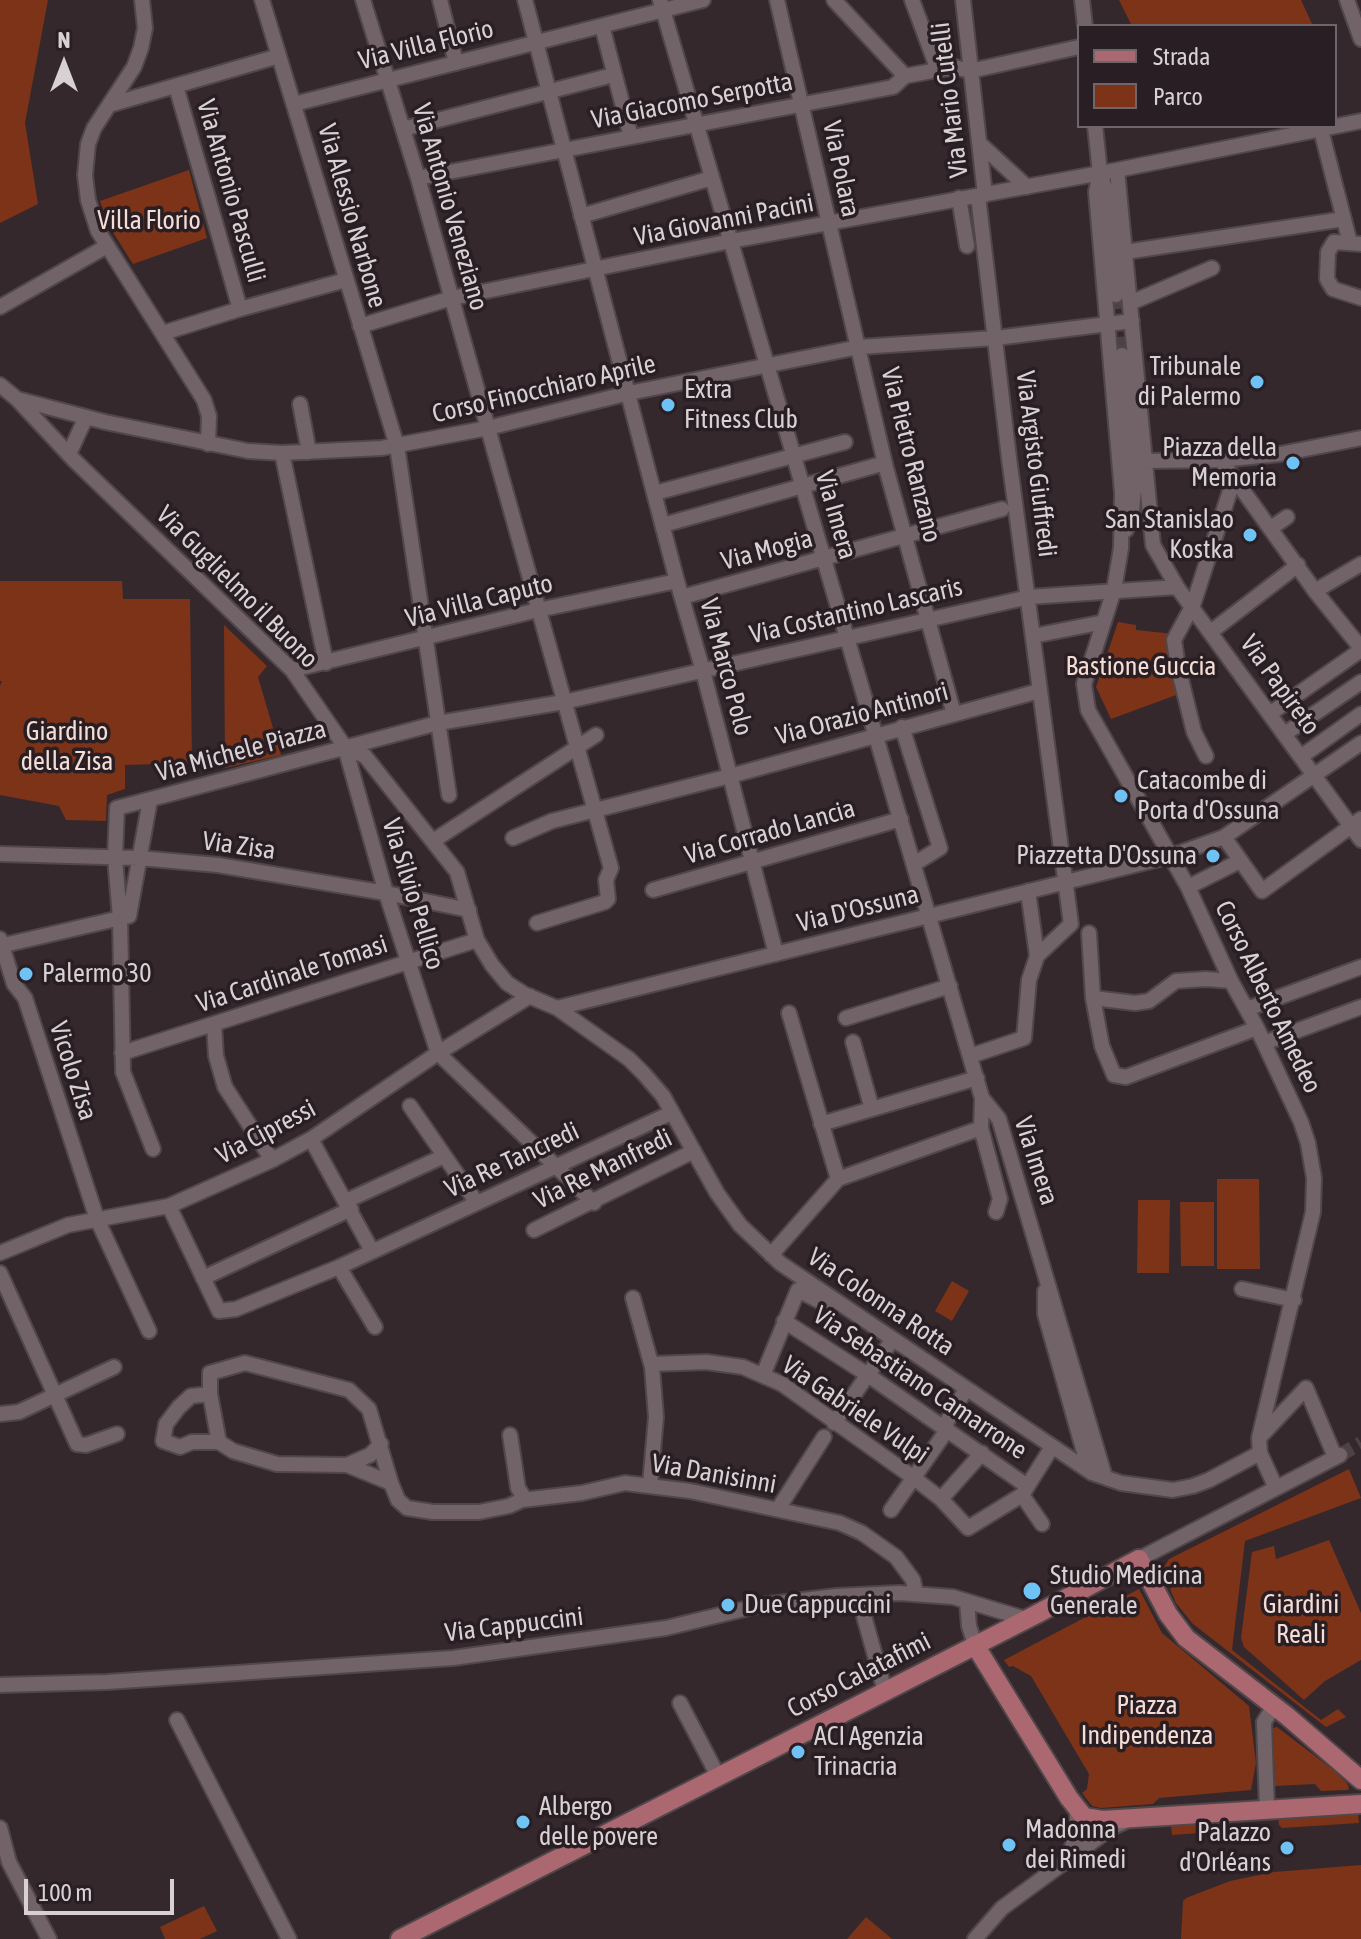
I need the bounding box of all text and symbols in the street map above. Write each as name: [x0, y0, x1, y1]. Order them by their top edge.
street label: Via Villa Florio: [355, 13, 497, 77]
street label: Via Mario Cutelli: [925, 20, 975, 180]
north arrow: [24, 24, 104, 104]
legend: [1077, 24, 1337, 128]
text: N: [58, 27, 70, 53]
text: Strada: [1153, 43, 1210, 70]
street label: Via Giacomo Serpotta: [589, 66, 795, 136]
text: Parco: [1153, 83, 1203, 110]
street label: Via Antonio Pasculli: [190, 96, 272, 286]
street label: Via Antonio Veneziano: [406, 100, 494, 314]
street label: Via Polara: [816, 118, 866, 220]
street label: Via Alessio Narbone: [311, 121, 393, 311]
street label: Via Giovanni Pacini: [632, 187, 816, 253]
park label: Villa Florio: [97, 205, 201, 237]
street label: Corso Finocchiaro Aprile: [429, 348, 659, 430]
place label: Tribunale di Palermo: [1138, 351, 1241, 412]
street label: Via Pietro Ranzano: [874, 364, 948, 546]
street label: Via Argisto Giuffredi: [1009, 369, 1063, 559]
marker: Tribunale di Palermo: [1248, 373, 1266, 391]
place label: Extra Fitness Club: [684, 374, 798, 436]
marker: Extra Fitness Club: [659, 396, 677, 414]
place label: Piazza della Memoria: [1162, 432, 1277, 494]
marker: Piazza della Memoria: [1284, 454, 1302, 472]
street label: Via Imera: [808, 467, 864, 563]
street label: Via Guglielmo il Buono: [149, 499, 325, 675]
place label: San Stanislao Kostka: [1105, 504, 1234, 566]
street label: Via Mogia: [718, 523, 816, 577]
marker: San Stanislao Kostka: [1241, 526, 1259, 544]
street label: Via Villa Caputo: [402, 568, 556, 634]
street label: Via Costantino Lascaris: [747, 571, 965, 651]
street label: Via Marco Polo: [693, 595, 759, 739]
street label: Via Papireto: [1233, 629, 1327, 741]
park label: Bastione Guccia: [1066, 651, 1216, 683]
street label: Via Orazio Antinori: [772, 676, 952, 752]
street label: Via Michele Piazza: [152, 713, 330, 789]
park label: Giardino della Zisa: [21, 716, 113, 778]
place label: Catacombe di Porta d'Ossuna: [1137, 765, 1280, 826]
marker: Catacombe di Porta d'Ossuna: [1112, 787, 1130, 805]
street label: Via Corrado Lancia: [681, 793, 859, 871]
street label: Via Silvio Pellico: [375, 815, 451, 973]
street label: Via Zisa: [201, 825, 277, 867]
place label: Piazzetta D'Ossuna: [1016, 840, 1197, 872]
marker: Piazzetta D'Ossuna: [1204, 847, 1222, 865]
street label: Via D'Ossuna: [794, 879, 922, 939]
street label: Corso Alberto Amedeo: [1208, 896, 1328, 1098]
street label: Via Cardinale Tomasi: [193, 928, 391, 1020]
place label: Palermo 30: [42, 958, 151, 990]
marker: Palermo 30: [17, 965, 35, 983]
street label: Vicolo Zisa: [42, 1018, 104, 1124]
street label: Via Cipressi: [211, 1093, 321, 1171]
street label: Via Imera: [1007, 1113, 1065, 1209]
street label: Via Re Tancredi: [440, 1115, 584, 1205]
street label: Via Re Manfredi: [529, 1122, 677, 1216]
street label: Via Colonna Rotta: [802, 1241, 960, 1363]
street label: Via Sebastiano Camarrone: [807, 1300, 1033, 1466]
street label: Via Gabriele Vulpi: [776, 1350, 934, 1470]
street label: Via Danisinni: [649, 1448, 779, 1500]
place label: Studio Medicina Generale: [1050, 1560, 1203, 1622]
marker: Studio Medicina Generale: [1021, 1580, 1043, 1602]
place label: Due Cappuccini: [744, 1589, 891, 1621]
park label: Giardini Reali: [1263, 1589, 1339, 1650]
marker: Due Cappuccini: [719, 1596, 737, 1614]
street label: Via Cappuccini: [443, 1601, 585, 1649]
street label: Corso Calatafimi: [782, 1626, 936, 1724]
park label: Piazza Indipendenza: [1081, 1690, 1213, 1752]
place label: ACI Agenzia Trinacria: [814, 1721, 924, 1782]
marker: ACI Agenzia Trinacria: [789, 1743, 807, 1761]
place label: Albergo delle povere: [539, 1791, 658, 1852]
marker: Albergo delle povere: [514, 1813, 532, 1831]
place label: Madonna dei Rimedi: [1025, 1814, 1126, 1876]
place label: Palazzo d'Orléans: [1179, 1817, 1271, 1878]
marker: Madonna dei Rimedi: [1000, 1836, 1018, 1854]
marker: Palazzo d'Orléans: [1278, 1839, 1296, 1857]
scale bar: [28, 1863, 178, 1913]
text: 100 m: [38, 1879, 92, 1906]

